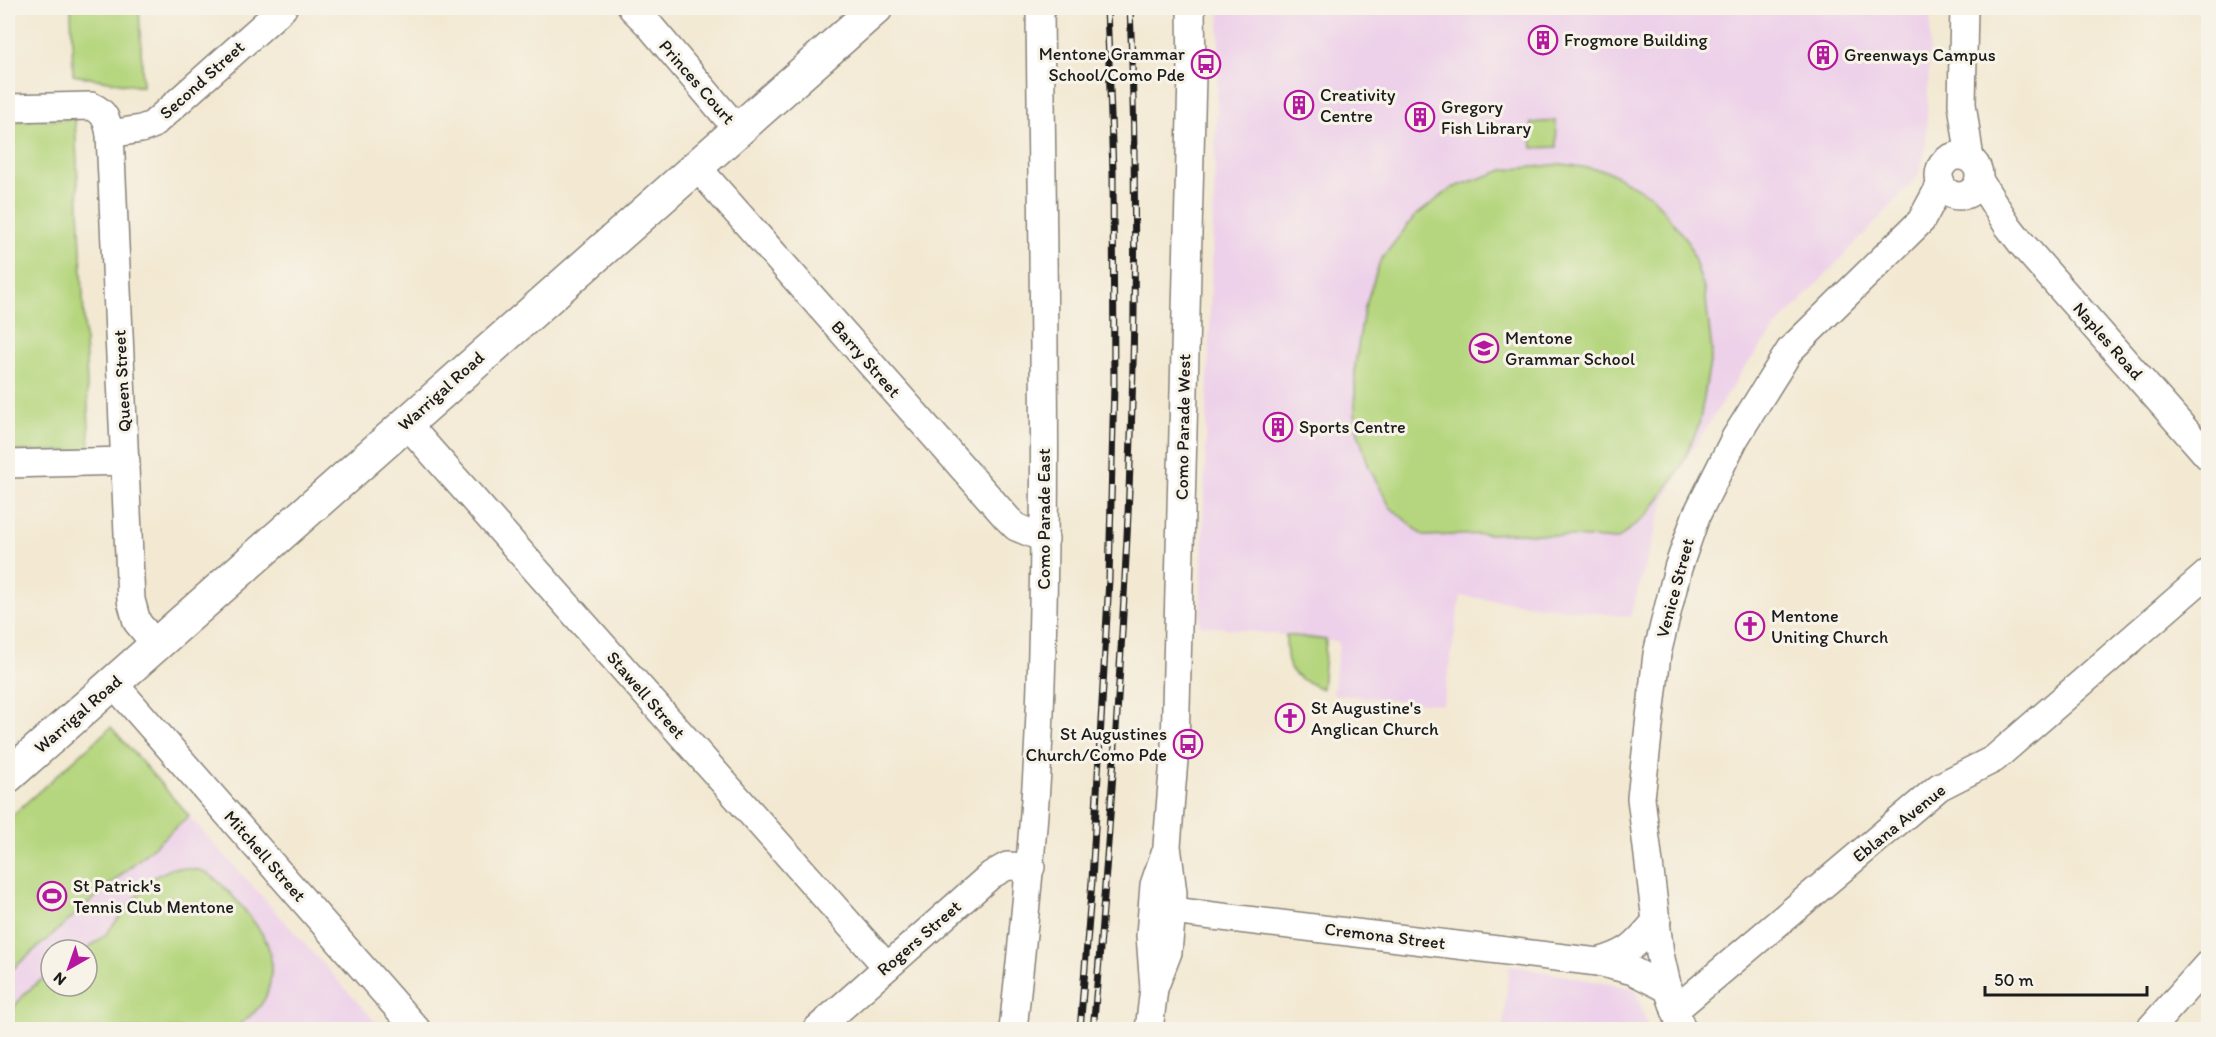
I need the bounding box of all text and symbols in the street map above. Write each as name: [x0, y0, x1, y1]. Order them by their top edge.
building icon: Frogmore Building: [1527, 24, 1559, 56]
place label: Frogmore Building: [1564, 29, 1709, 51]
street label: Princes Court: [654, 35, 740, 129]
street label: Second Street: [155, 36, 249, 124]
building icon: Greenways Campus: [1807, 39, 1839, 71]
place label: Mentone Grammar School/Como Pde: [1039, 43, 1186, 86]
place label: Greenways Campus: [1844, 44, 1996, 66]
bus stop icon: Mentone Grammar School/Como Pde: [1190, 48, 1222, 80]
place label: Creativity Centre: [1320, 84, 1396, 127]
building icon: Creativity Centre: [1283, 89, 1315, 121]
place label: Gregory Fish Library: [1441, 96, 1531, 139]
building icon: Gregory Fish Library: [1404, 101, 1436, 133]
street label: Naples Road: [2068, 297, 2148, 385]
street label: Barry Street: [827, 316, 906, 402]
place label: Mentone Grammar School: [1505, 327, 1635, 370]
street label: Queen Street: [108, 329, 136, 433]
school or university icon: Mentone Grammar School: [1468, 332, 1500, 364]
street label: Warrigal Road: [393, 346, 489, 436]
street label: Como Parade West: [1171, 354, 1195, 500]
building icon: Sports Centre: [1262, 411, 1294, 443]
place label: Sports Centre: [1299, 416, 1406, 438]
street label: Como Parade East: [1033, 448, 1055, 590]
street label: Venice Street: [1651, 536, 1699, 640]
place label: Mentone Uniting Church: [1771, 605, 1888, 648]
church icon: Mentone Uniting Church: [1734, 610, 1766, 642]
street label: Stawell Street: [602, 647, 690, 744]
street label: Warrigal Road: [30, 670, 127, 758]
place label: St Augustine's Anglican Church: [1311, 697, 1439, 740]
church icon: St Augustine's Anglican Church: [1274, 702, 1306, 734]
place label: St Augustines Church/Como Pde: [1026, 723, 1167, 766]
bus stop icon: St Augustines Church/Como Pde: [1172, 728, 1204, 760]
street label: Eblana Avenue: [1848, 779, 1950, 867]
street label: Mitchell Street: [219, 806, 311, 906]
place label: St Patrick's Tennis Club Mentone: [73, 875, 234, 918]
sports icon: St Patrick's Tennis Club Mentone: [36, 880, 68, 912]
street label: Rogers Street: [872, 895, 966, 981]
street label: Cremona Street: [1323, 918, 1447, 954]
north arrow: [39, 938, 99, 998]
scale bar: [1985, 959, 2147, 997]
text: N: [49, 968, 70, 990]
text: 50 m: [1994, 969, 2034, 991]

